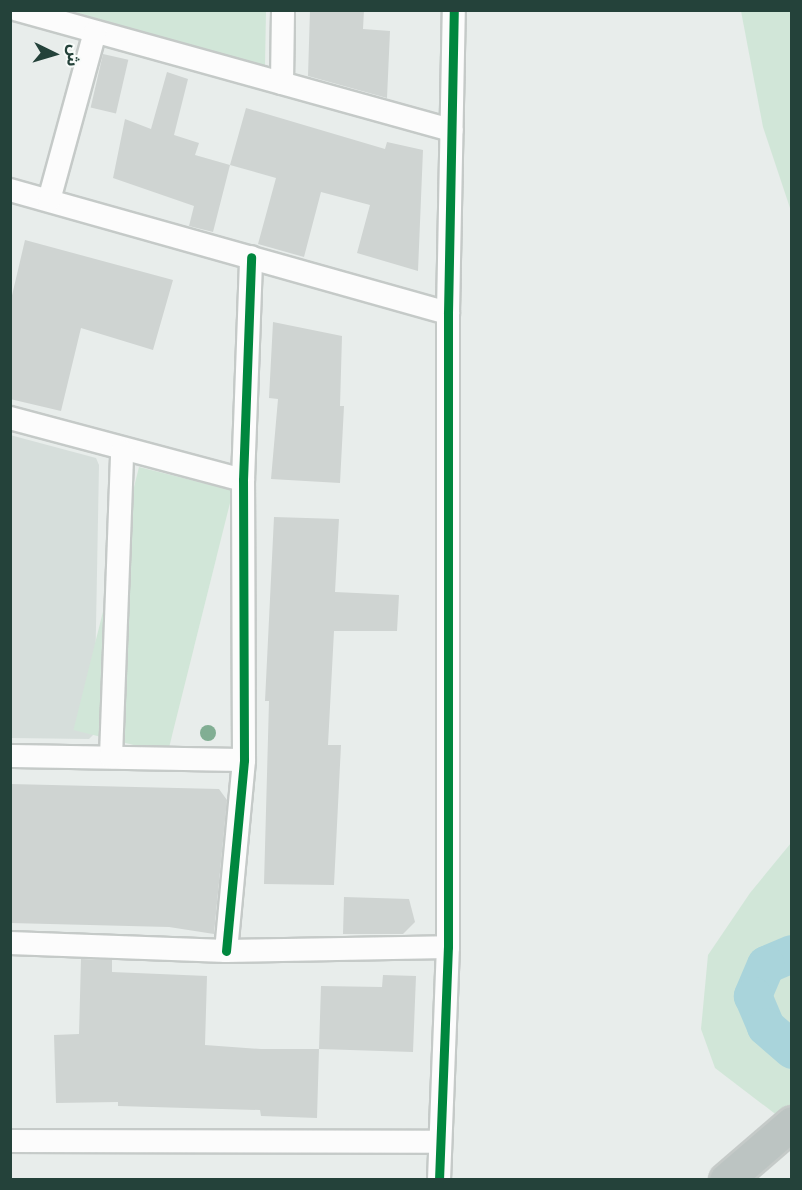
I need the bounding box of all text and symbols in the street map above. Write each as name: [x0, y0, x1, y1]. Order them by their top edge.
north arrow: [24, 24, 84, 84]
text: ش: [62, 44, 83, 67]

